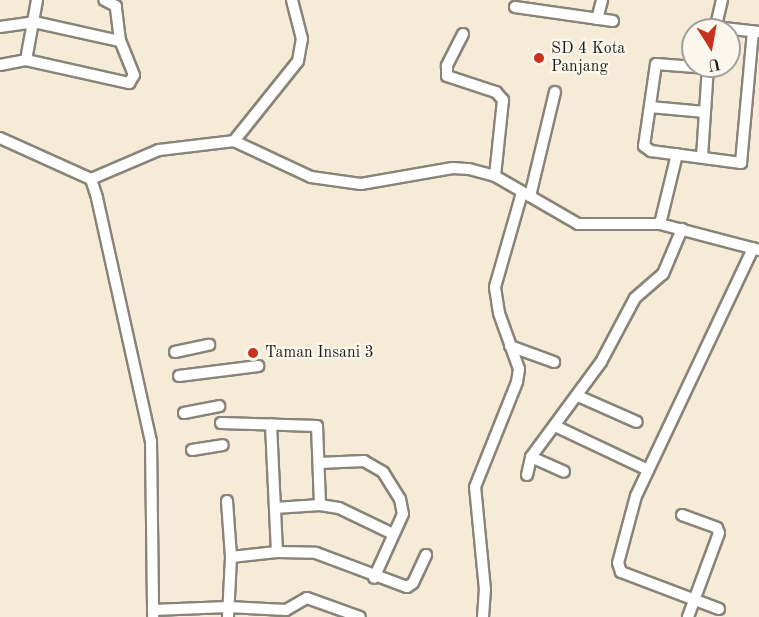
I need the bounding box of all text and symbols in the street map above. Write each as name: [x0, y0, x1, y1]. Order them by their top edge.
north arrow: [681, 18, 741, 78]
place label: SD 4 Kota Panjang: [551, 39, 625, 77]
marker: SD 4 Kota Panjang: [532, 51, 546, 65]
text: U: [706, 55, 722, 73]
place label: Taman Insani 3: [265, 343, 374, 363]
marker: Taman Insani 3: [246, 346, 260, 360]

